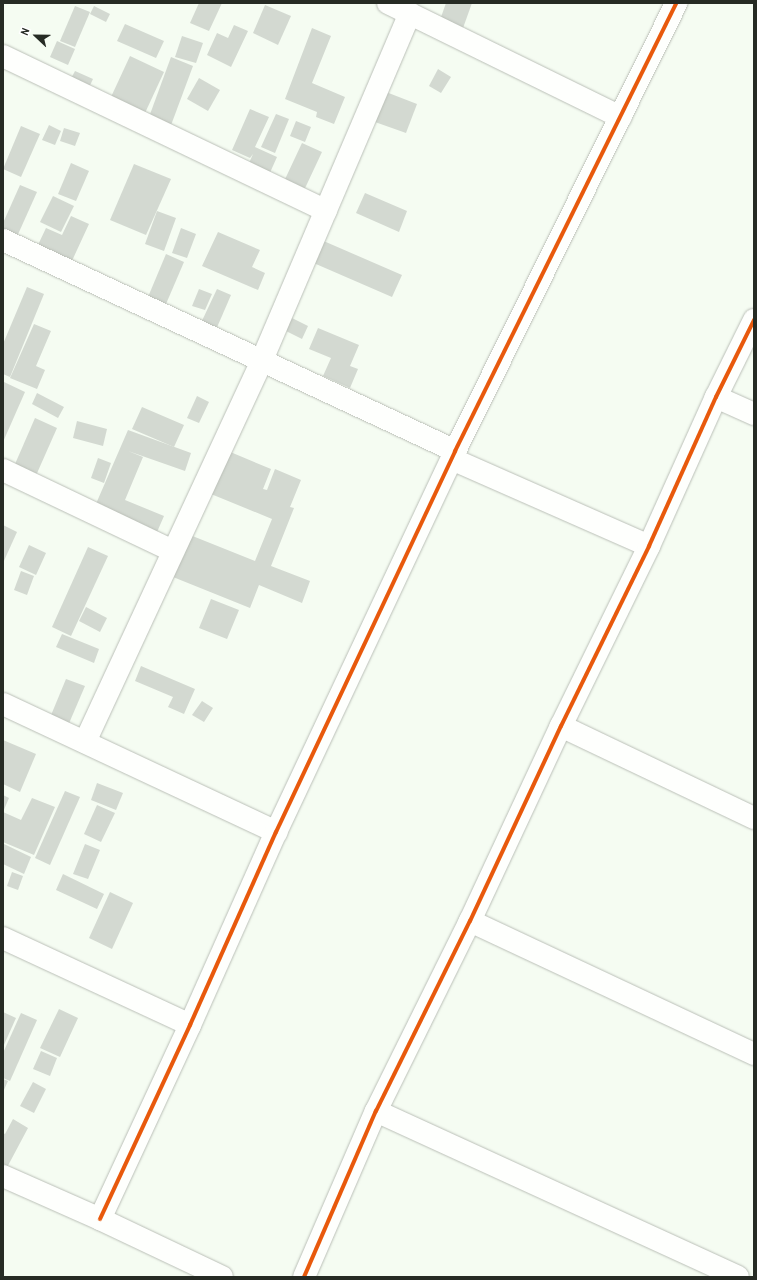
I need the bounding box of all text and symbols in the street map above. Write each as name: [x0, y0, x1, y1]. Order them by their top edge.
north arrow: [16, 16, 56, 56]
text: N: [17, 26, 33, 37]

